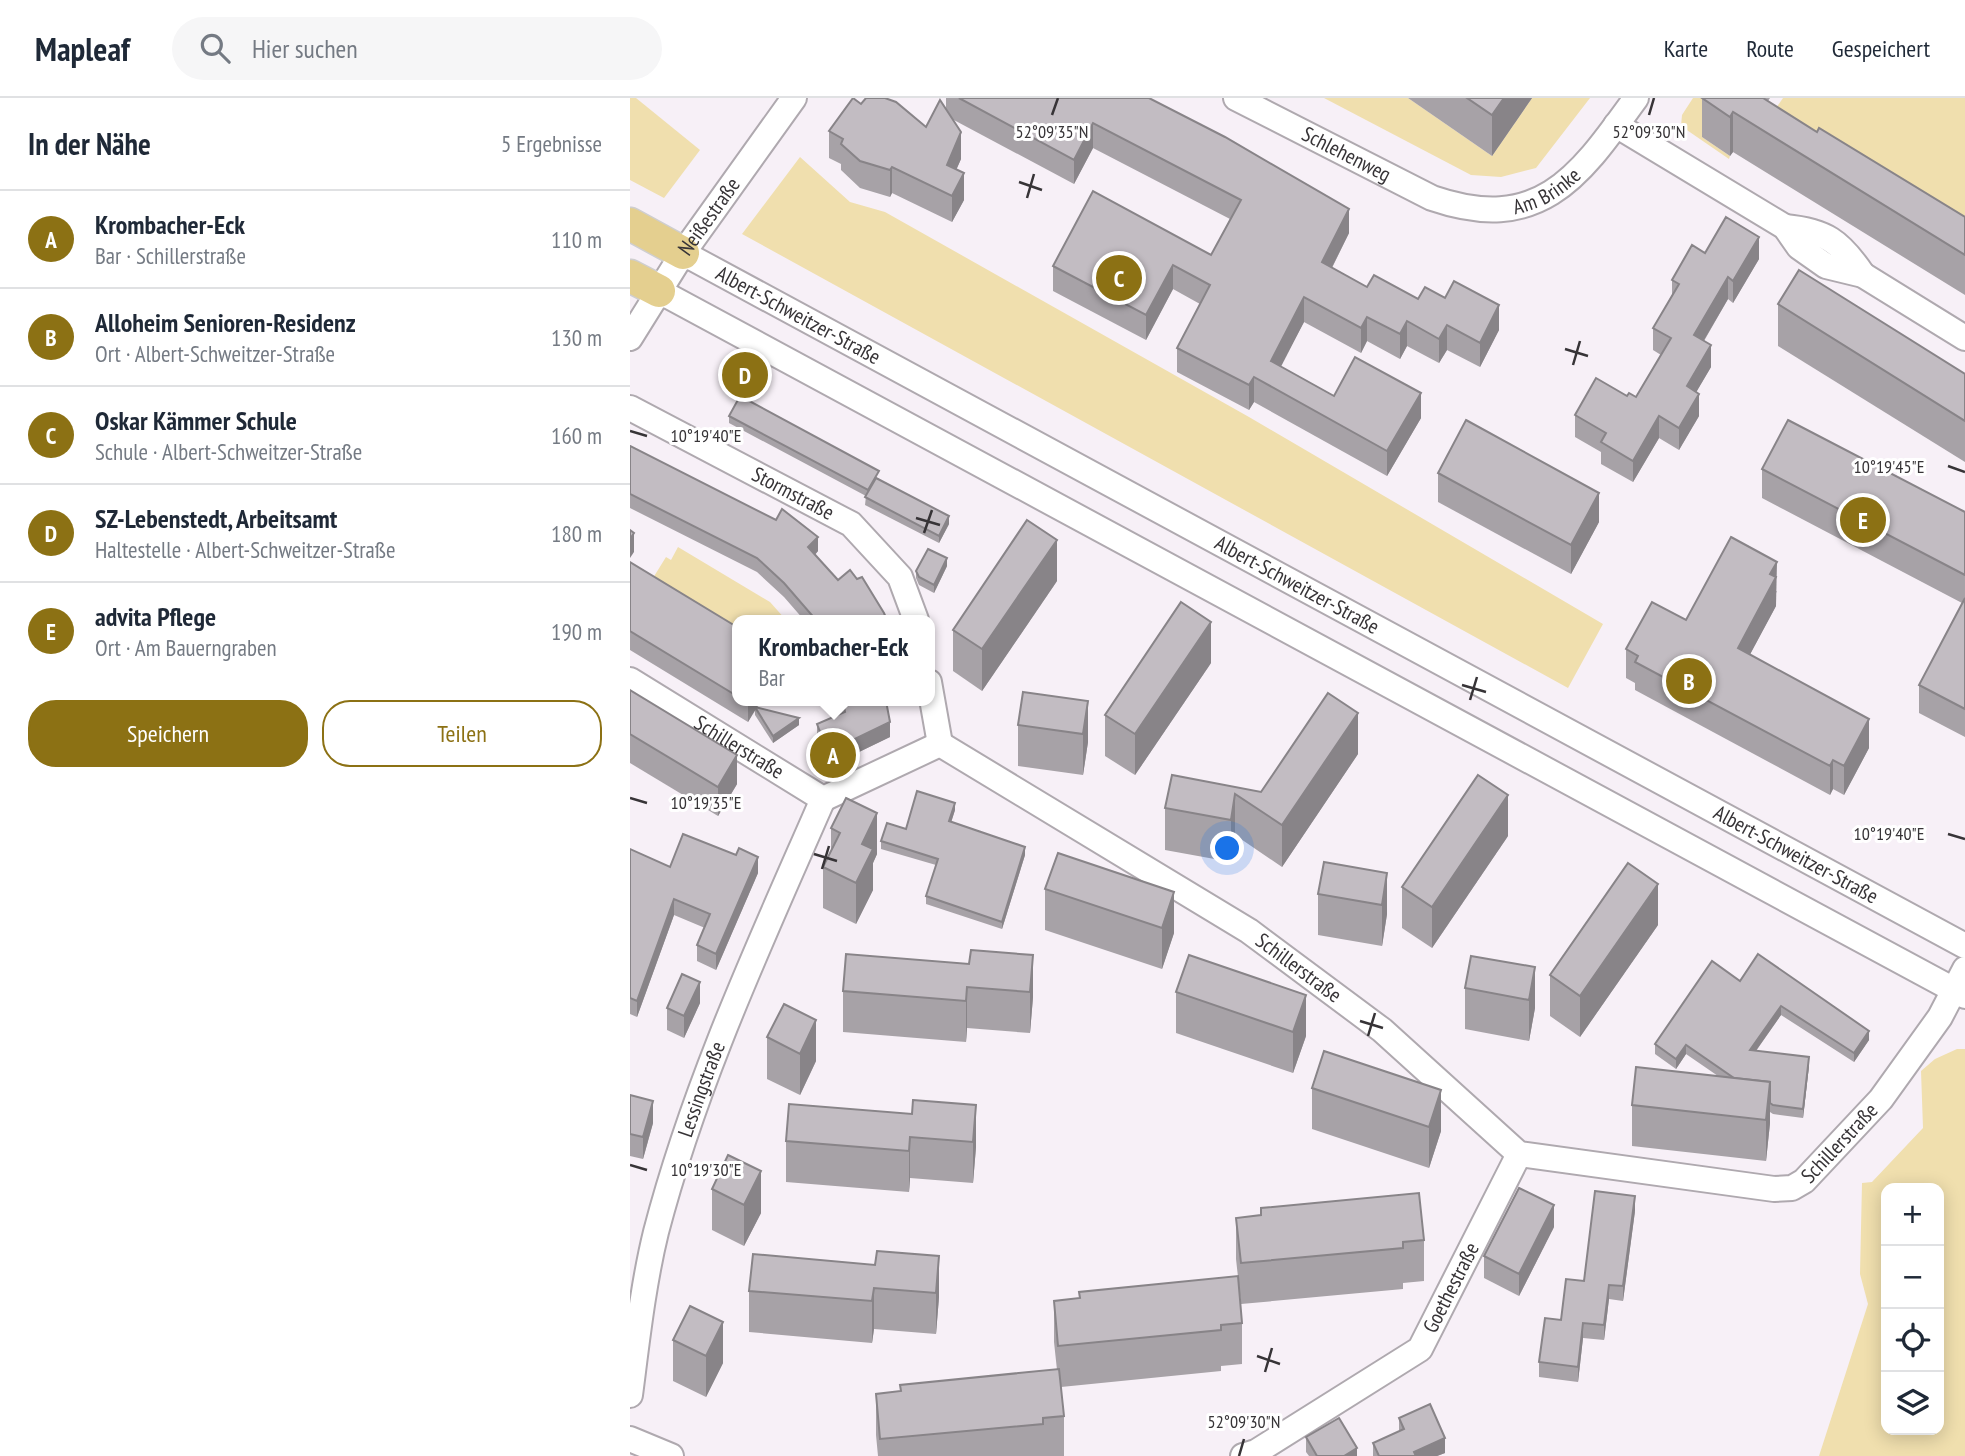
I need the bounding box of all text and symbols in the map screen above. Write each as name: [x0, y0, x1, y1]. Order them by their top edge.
search box: [172, 17, 662, 80]
text: Mapleaf: [35, 27, 130, 70]
icon: search: [196, 29, 234, 67]
text: Hier suchen: [252, 32, 358, 65]
text: Karte: [1664, 33, 1708, 64]
text: Route: [1746, 33, 1794, 64]
text: Gespeichert: [1832, 33, 1930, 64]
text: 52°09'35"N: [1016, 120, 1088, 143]
street label: Schlehenweg: [1298, 120, 1396, 188]
text: 52°09'30"N: [1613, 120, 1685, 143]
text: In der Nähe: [28, 124, 151, 163]
text: 5 Ergebnisse: [501, 129, 602, 158]
street label: Am Brinke: [1510, 162, 1586, 220]
street label: Neißestraße: [672, 172, 746, 261]
text: Krombacher-Eck: [95, 208, 245, 241]
text: A: [45, 225, 57, 254]
text: 110 m: [551, 225, 602, 254]
text: Bar · Schillerstraße: [95, 241, 246, 270]
pin: C: [1096, 252, 1142, 304]
street label: Albert-Schweitzer-Straße: [712, 259, 885, 370]
text: Alloheim Senioren-Residenz: [95, 306, 356, 339]
text: B: [45, 323, 57, 352]
text: 130 m: [551, 323, 602, 352]
text: Ort · Albert-Schweitzer-Straße: [95, 339, 335, 368]
pin: D: [722, 349, 768, 401]
text: Oskar Kämmer Schule: [95, 404, 297, 437]
text: C: [46, 421, 56, 450]
text: 160 m: [551, 421, 602, 450]
text: 10°19'40"E: [671, 424, 741, 447]
text: Schule · Albert-Schweitzer-Straße: [95, 437, 362, 466]
text: 10°19'45"E: [1854, 455, 1924, 478]
street label: Stormstraße: [747, 460, 839, 526]
pin: E: [1840, 494, 1886, 546]
text: SZ-Lebenstedt, Arbeitsamt: [95, 502, 337, 535]
text: D: [45, 519, 57, 548]
text: 180 m: [551, 519, 602, 548]
street label: Albert-Schweitzer-Straße: [1210, 529, 1384, 640]
text: Haltestelle · Albert-Schweitzer-Straße: [95, 535, 395, 564]
text: advita Pflege: [95, 600, 216, 633]
popup: [732, 615, 935, 706]
text: E: [46, 617, 56, 646]
text: 190 m: [551, 617, 602, 646]
text: Krombacher-Eck: [758, 630, 909, 663]
text: Ort · Am Bauerngraben: [95, 633, 277, 662]
pin: B: [1666, 655, 1712, 707]
text: Bar: [758, 663, 785, 692]
button: Speichern: [28, 700, 308, 767]
button: Teilen: [322, 700, 602, 767]
street label: Schillerstraße: [689, 709, 789, 785]
pin: A: [810, 729, 856, 781]
text: 10°19'35"E: [671, 791, 741, 814]
street label: Albert-Schweitzer-Straße: [1709, 799, 1883, 910]
text: 10°19'40"E: [1854, 822, 1924, 845]
your location: [1210, 831, 1244, 865]
street label: Schillerstraße: [1250, 927, 1347, 1008]
street label: Lessingstraße: [671, 1038, 731, 1140]
street label: Schillerstraße: [1795, 1097, 1883, 1189]
text: 10°19'30"E: [671, 1158, 741, 1181]
map controls: [1881, 1183, 1944, 1435]
button: +: [1881, 1183, 1944, 1246]
street label: Goethestraße: [1416, 1238, 1485, 1337]
button: −: [1881, 1246, 1944, 1309]
button: locate: [1881, 1309, 1944, 1372]
button: layers: [1881, 1372, 1944, 1435]
text: 52°09'30"N: [1208, 1410, 1280, 1433]

